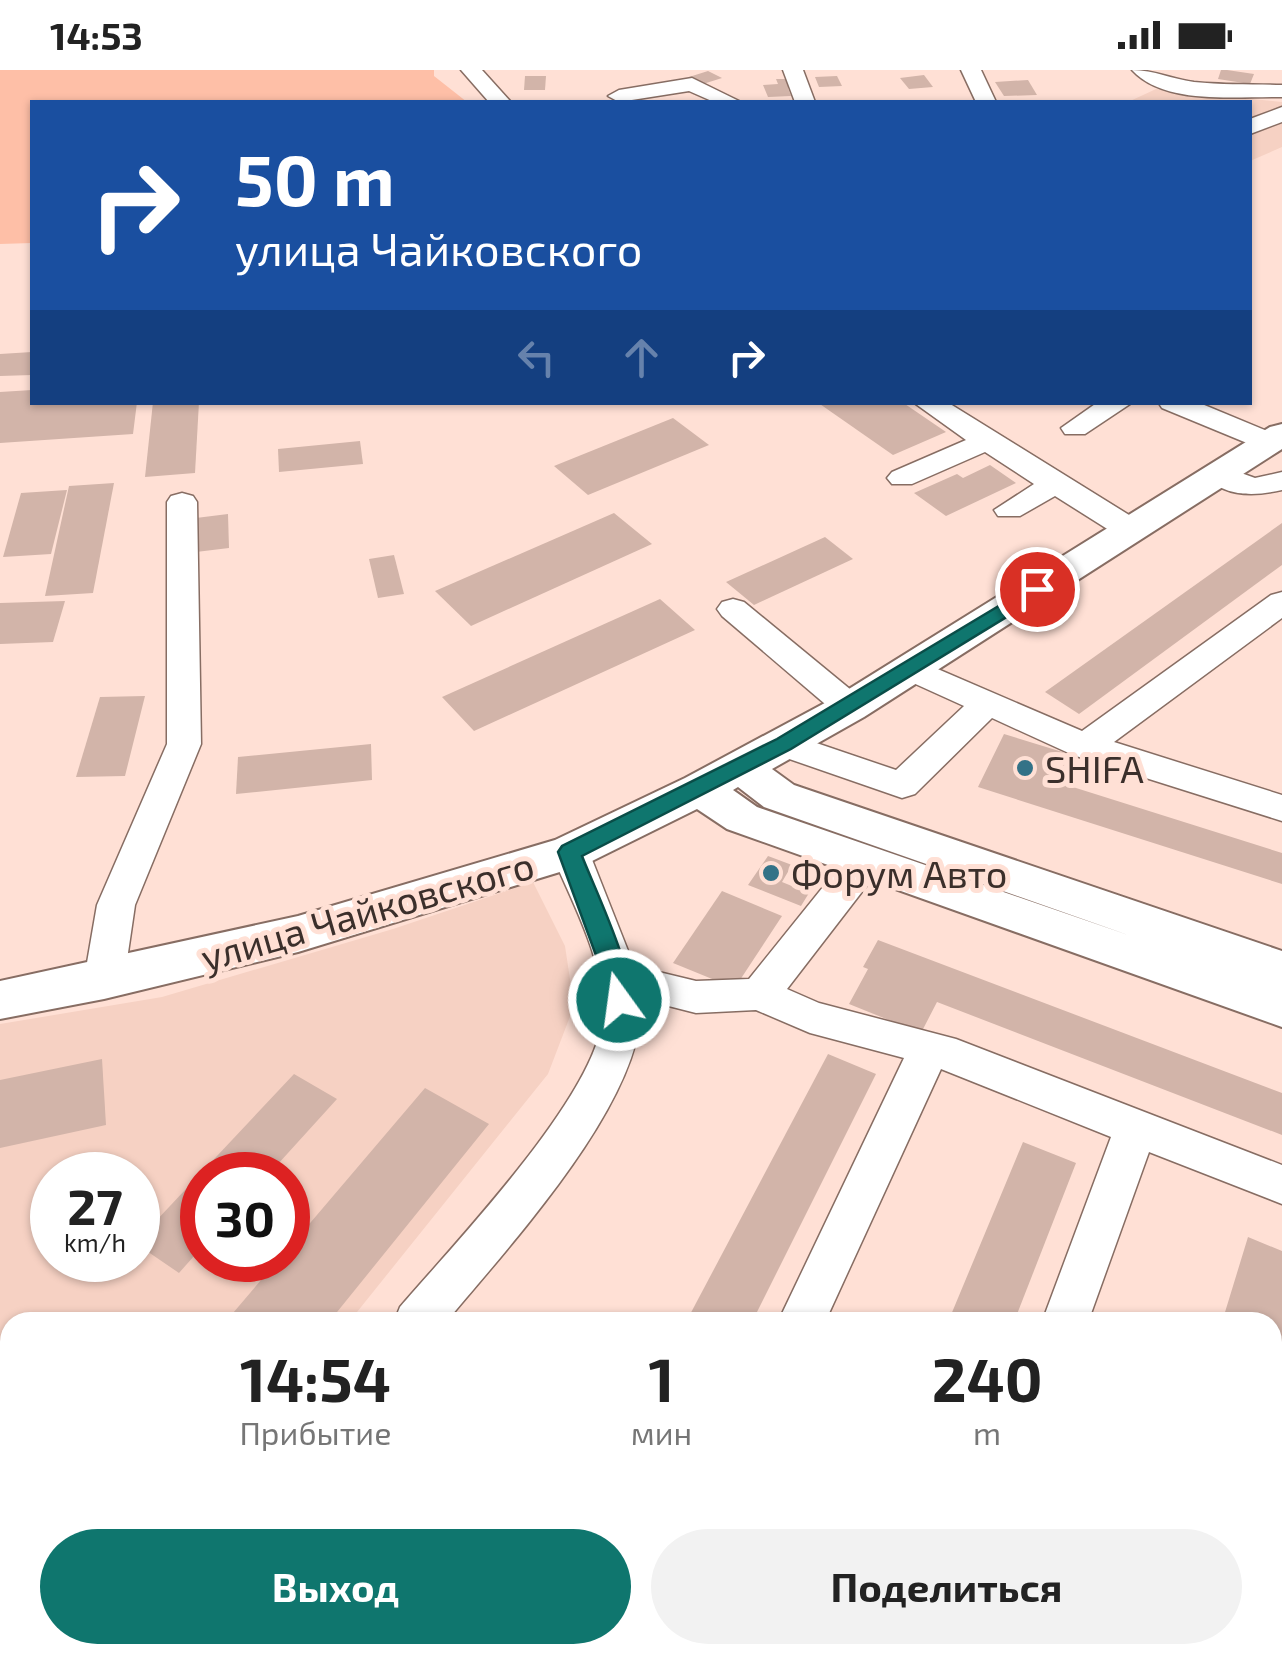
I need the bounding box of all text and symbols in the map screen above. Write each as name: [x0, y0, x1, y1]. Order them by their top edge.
text: 14:53: [50, 12, 143, 58]
text: 50 m: [235, 136, 395, 220]
icon: right: [70, 140, 200, 270]
text: улица Чайковского: [235, 221, 642, 275]
icon: left: [509, 330, 564, 385]
icon: ahead: [614, 330, 669, 385]
icon: right: [719, 330, 774, 385]
pin: [995, 547, 1080, 632]
icon: arrive: [1010, 562, 1065, 617]
place label: SHIFA: [1045, 745, 1144, 791]
marker: SHIFA: [1014, 757, 1036, 779]
street label: улица Чайковского: [195, 840, 539, 980]
place label: Форум Авто: [791, 850, 1008, 896]
marker: Форум Авто: [760, 862, 782, 884]
position arrow: [567, 948, 671, 1052]
speed limit sign: 30: [180, 1152, 310, 1282]
text: 27: [67, 1175, 123, 1235]
text: km/h: [64, 1227, 126, 1257]
text: 14:54: [240, 1342, 391, 1414]
text: 1: [649, 1342, 675, 1414]
text: 240: [932, 1342, 1043, 1414]
text: Прибытие: [239, 1413, 391, 1451]
text: мин: [631, 1413, 692, 1451]
text: m: [973, 1413, 1001, 1451]
button: Выход: [40, 1529, 631, 1644]
button: Поделиться: [651, 1529, 1242, 1644]

